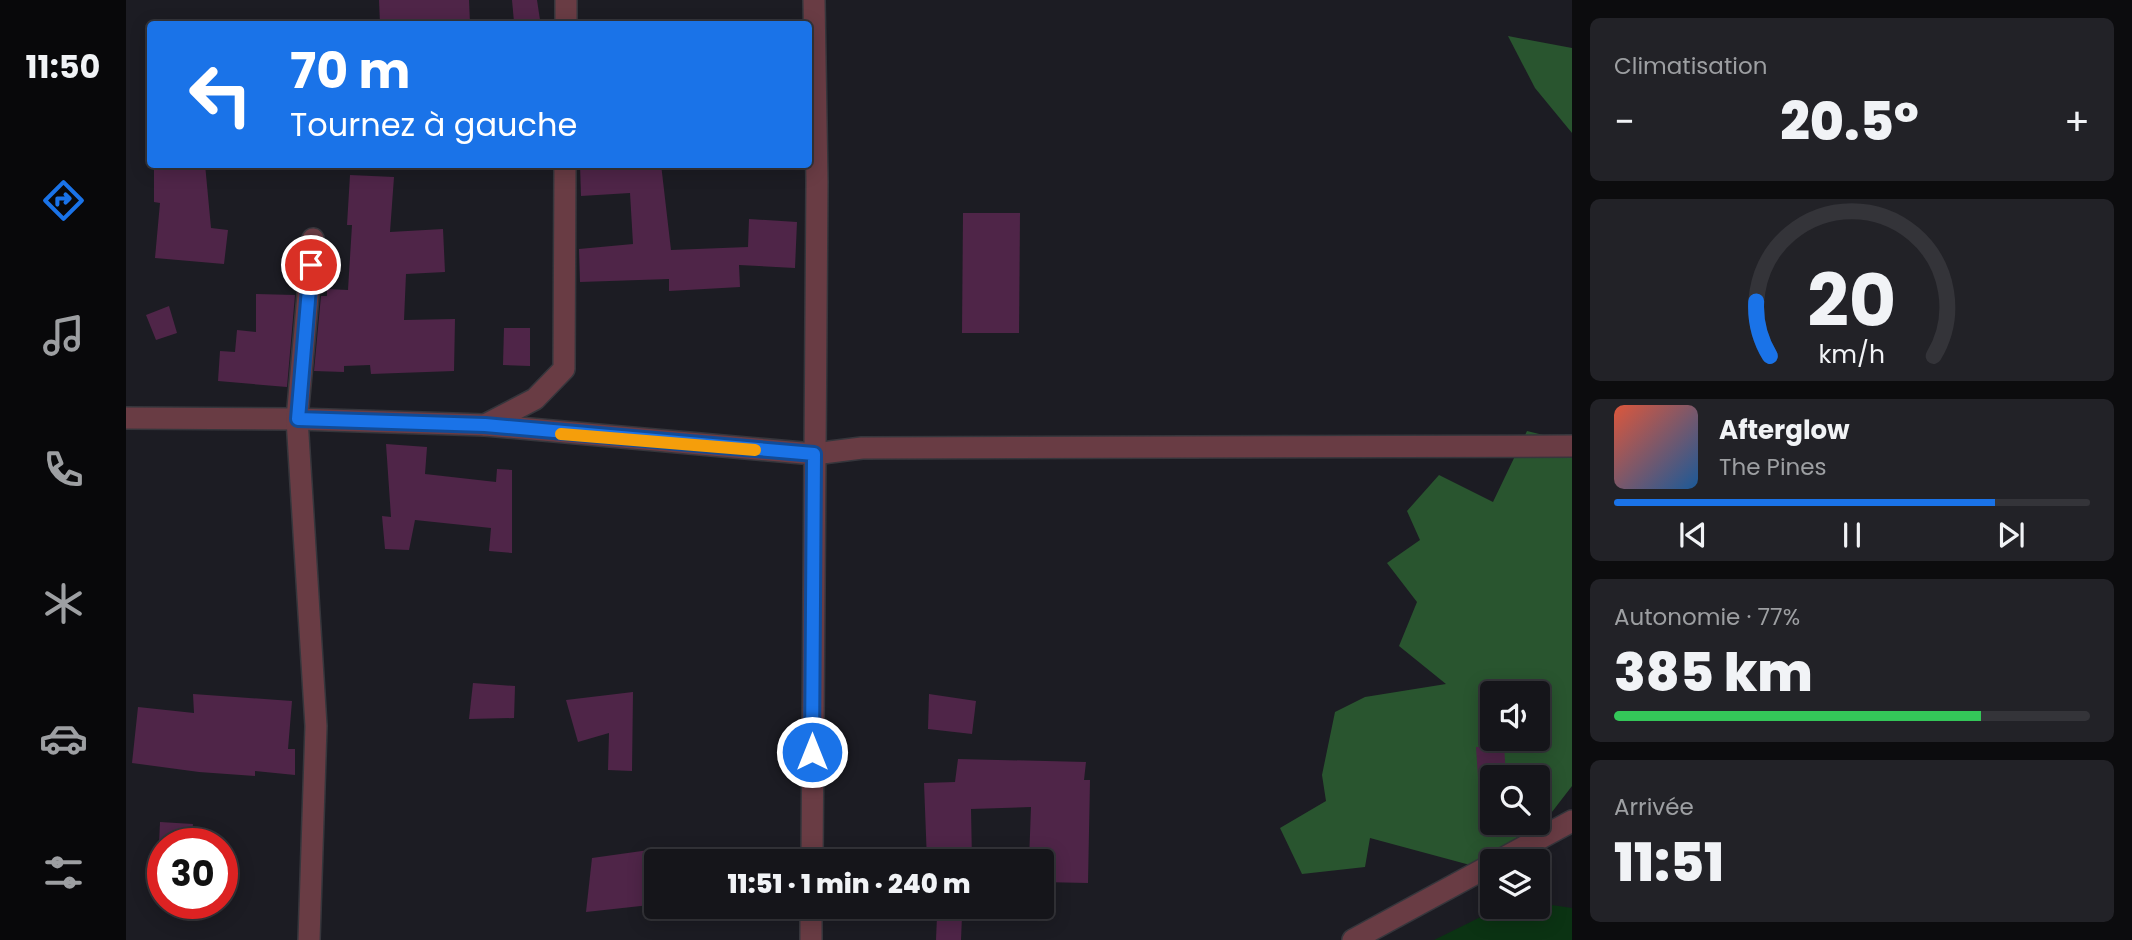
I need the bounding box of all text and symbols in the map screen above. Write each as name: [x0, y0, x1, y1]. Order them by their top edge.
text: 70 m: [290, 37, 410, 105]
text: 11:50: [26, 44, 100, 89]
icon: left: [175, 49, 266, 140]
text: Climatisation: [1614, 50, 1767, 82]
text: 20.5°: [1780, 85, 1919, 158]
text: −: [1614, 95, 1635, 148]
text: +: [2064, 95, 2090, 148]
text: Tournez à gauche: [290, 102, 577, 147]
icon: directions: [39, 176, 88, 225]
pin: [281, 235, 341, 295]
icon: arrive: [292, 246, 330, 284]
text: 20: [1807, 250, 1897, 351]
icon: music: [39, 311, 88, 360]
text: km/h: [1819, 336, 1885, 371]
text: Afterglow: [1719, 412, 1850, 448]
icon: phone: [39, 445, 88, 494]
text: The Pines: [1719, 451, 1827, 483]
icon: previous: [1674, 516, 1712, 554]
icon: pause: [1833, 516, 1871, 554]
icon: next: [1992, 516, 2030, 554]
icon: climate: [39, 579, 88, 628]
text: Autonomie · 77%: [1614, 601, 1800, 633]
text: 385 km: [1614, 636, 1813, 709]
map controls: [1480, 681, 1550, 919]
button: sound: [1480, 681, 1550, 751]
icon: car: [39, 714, 88, 763]
position arrow: [775, 715, 849, 789]
button: search: [1480, 765, 1550, 835]
text: Arrivée: [1614, 791, 1694, 823]
text: 11:51: [1614, 826, 1724, 899]
speed limit sign: 30: [147, 828, 238, 919]
icon: filters: [39, 848, 88, 897]
button: layers: [1480, 849, 1550, 919]
text: 11:51 · 1 min · 240 m: [728, 866, 970, 902]

